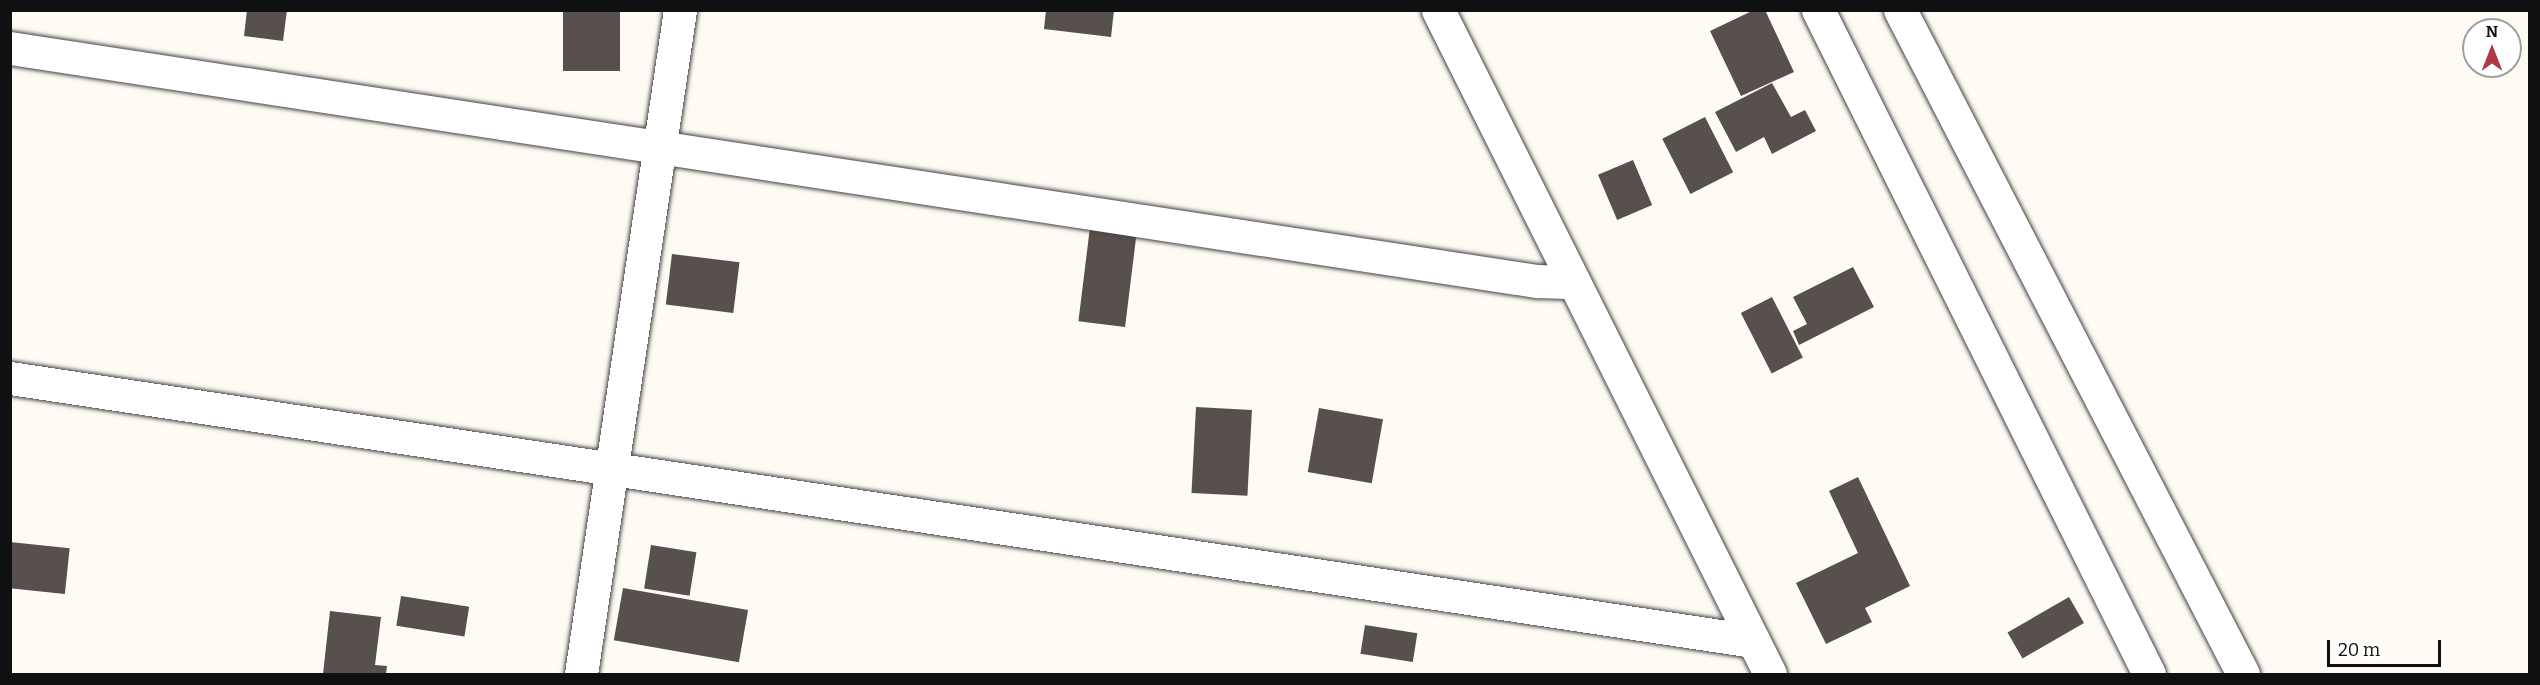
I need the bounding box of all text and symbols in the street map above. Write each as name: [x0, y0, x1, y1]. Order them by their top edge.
north arrow: [2462, 18, 2522, 78]
text: N: [2486, 22, 2498, 41]
scale bar: [2330, 628, 2444, 666]
text: 20 m: [2338, 639, 2380, 661]

